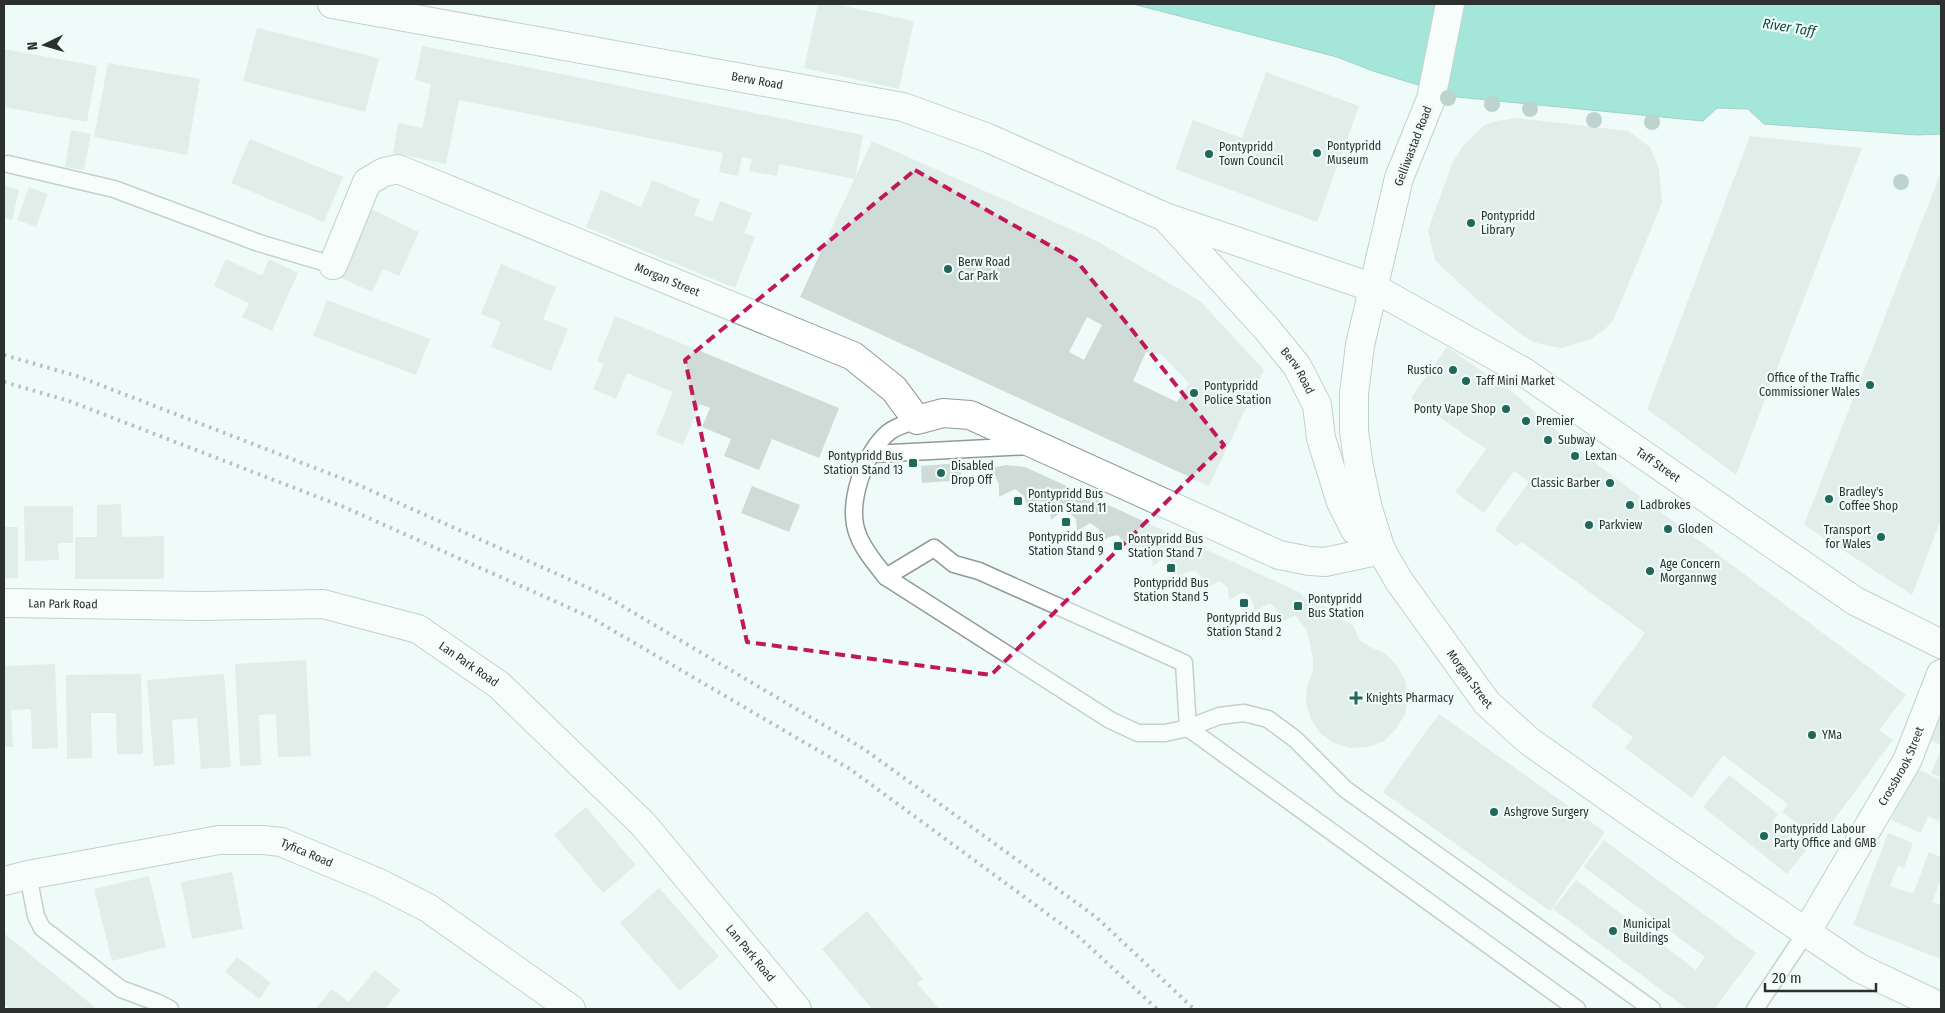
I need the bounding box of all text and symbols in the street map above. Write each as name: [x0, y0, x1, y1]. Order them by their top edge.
water label: River Taff: [1761, 15, 1818, 40]
north arrow: [20, 20, 70, 70]
text: N: [24, 41, 41, 51]
street label: Berw Road: [730, 69, 784, 92]
street label: Gelliwastad Road: [1391, 104, 1435, 188]
place label: Pontypridd Museum: [1327, 139, 1381, 167]
place label: Pontypridd Town Council: [1219, 140, 1283, 168]
marker: Pontypridd Museum: [1311, 147, 1323, 159]
marker: Pontypridd Town Council: [1203, 148, 1215, 160]
place label: Pontypridd Library: [1481, 209, 1535, 237]
marker: Pontypridd Library: [1465, 217, 1477, 229]
place label: Berw Road Car Park: [958, 255, 1010, 283]
street label: Morgan Street: [633, 260, 702, 299]
marker: Berw Road Car Park: [942, 263, 954, 275]
street label: Berw Road: [1278, 345, 1317, 396]
place label: Rustico: [1407, 363, 1443, 377]
marker: Rustico: [1447, 364, 1459, 376]
place label: Office of the Traffic Commissioner Wales: [1759, 371, 1860, 399]
place label: Taff Mini Market: [1476, 374, 1555, 388]
marker: Taff Mini Market: [1460, 375, 1472, 387]
place label: Pontypridd Police Station: [1204, 379, 1271, 407]
marker: Office of the Traffic Commissioner Wales: [1864, 379, 1876, 391]
marker: Pontypridd Police Station: [1188, 387, 1200, 399]
place label: Ponty Vape Shop: [1414, 402, 1496, 416]
marker: Ponty Vape Shop: [1500, 403, 1512, 415]
place label: Premier: [1536, 414, 1575, 428]
marker: Premier: [1520, 415, 1532, 427]
place label: Subway: [1558, 433, 1596, 447]
marker: Subway: [1542, 434, 1554, 446]
street label: Taff Street: [1633, 445, 1683, 485]
place label: Pontypridd Bus Station Stand 13: [824, 449, 903, 477]
place label: Lextan: [1585, 449, 1617, 463]
marker: Lextan: [1569, 450, 1581, 462]
marker: Pontypridd Bus Station Stand 13: [907, 457, 919, 469]
place label: Disabled Drop Off: [951, 459, 994, 487]
marker: Disabled Drop Off: [935, 467, 947, 479]
place label: Classic Barber: [1531, 476, 1601, 490]
marker: Classic Barber: [1604, 477, 1616, 489]
place label: Bradley's Coffee Shop: [1839, 485, 1898, 513]
place label: Pontypridd Bus Station Stand 11: [1028, 487, 1107, 515]
marker: Bradley's Coffee Shop: [1823, 493, 1835, 505]
marker: Pontypridd Bus Station Stand 11: [1012, 495, 1024, 507]
place label: Ladbrokes: [1640, 498, 1691, 512]
marker: Ladbrokes: [1624, 499, 1636, 511]
marker: Pontypridd Bus Station Stand 9: [1060, 516, 1072, 528]
place label: Parkview: [1599, 518, 1643, 532]
marker: Parkview: [1583, 519, 1595, 531]
place label: Gloden: [1678, 522, 1713, 536]
marker: Gloden: [1662, 523, 1674, 535]
place label: Transport for Wales: [1824, 523, 1871, 551]
place label: Pontypridd Bus Station Stand 9: [1028, 530, 1104, 558]
marker: Transport for Wales: [1875, 531, 1887, 543]
place label: Pontypridd Bus Station Stand 7: [1128, 532, 1203, 560]
marker: Pontypridd Bus Station Stand 7: [1112, 540, 1124, 552]
place label: Age Concern Morgannwg: [1660, 557, 1720, 585]
marker: Pontypridd Bus Station Stand 5: [1165, 562, 1177, 574]
marker: Age Concern Morgannwg: [1644, 565, 1656, 577]
place label: Pontypridd Bus Station Stand 5: [1133, 576, 1209, 604]
place label: Pontypridd Bus Station: [1308, 592, 1364, 620]
street label: Lan Park Road: [28, 596, 98, 611]
marker: Pontypridd Bus Station Stand 2: [1238, 597, 1250, 609]
marker: Pontypridd Bus Station: [1292, 600, 1304, 612]
place label: Pontypridd Bus Station Stand 2: [1206, 611, 1282, 639]
street label: Lan Park Road: [436, 639, 501, 690]
street label: Morgan Street: [1444, 647, 1495, 712]
place label: Knights Pharmacy: [1366, 691, 1454, 705]
marker: Knights Pharmacy: [1350, 692, 1362, 704]
street label: Crossbrook Street: [1875, 725, 1927, 808]
place label: YMa: [1822, 728, 1842, 742]
marker: YMa: [1806, 729, 1818, 741]
place label: Ashgrove Surgery: [1504, 805, 1589, 819]
marker: Ashgrove Surgery: [1488, 806, 1500, 818]
place label: Pontypridd Labour Party Office and GMB: [1774, 822, 1877, 850]
marker: Pontypridd Labour Party Office and GMB: [1758, 830, 1770, 842]
street label: Tyfica Road: [279, 836, 335, 870]
place label: Municipal Buildings: [1623, 917, 1671, 945]
street label: Lan Park Road: [723, 922, 778, 984]
marker: Municipal Buildings: [1607, 925, 1619, 937]
scale bar: [1765, 960, 1876, 992]
text: 20 m: [1772, 969, 1802, 987]

